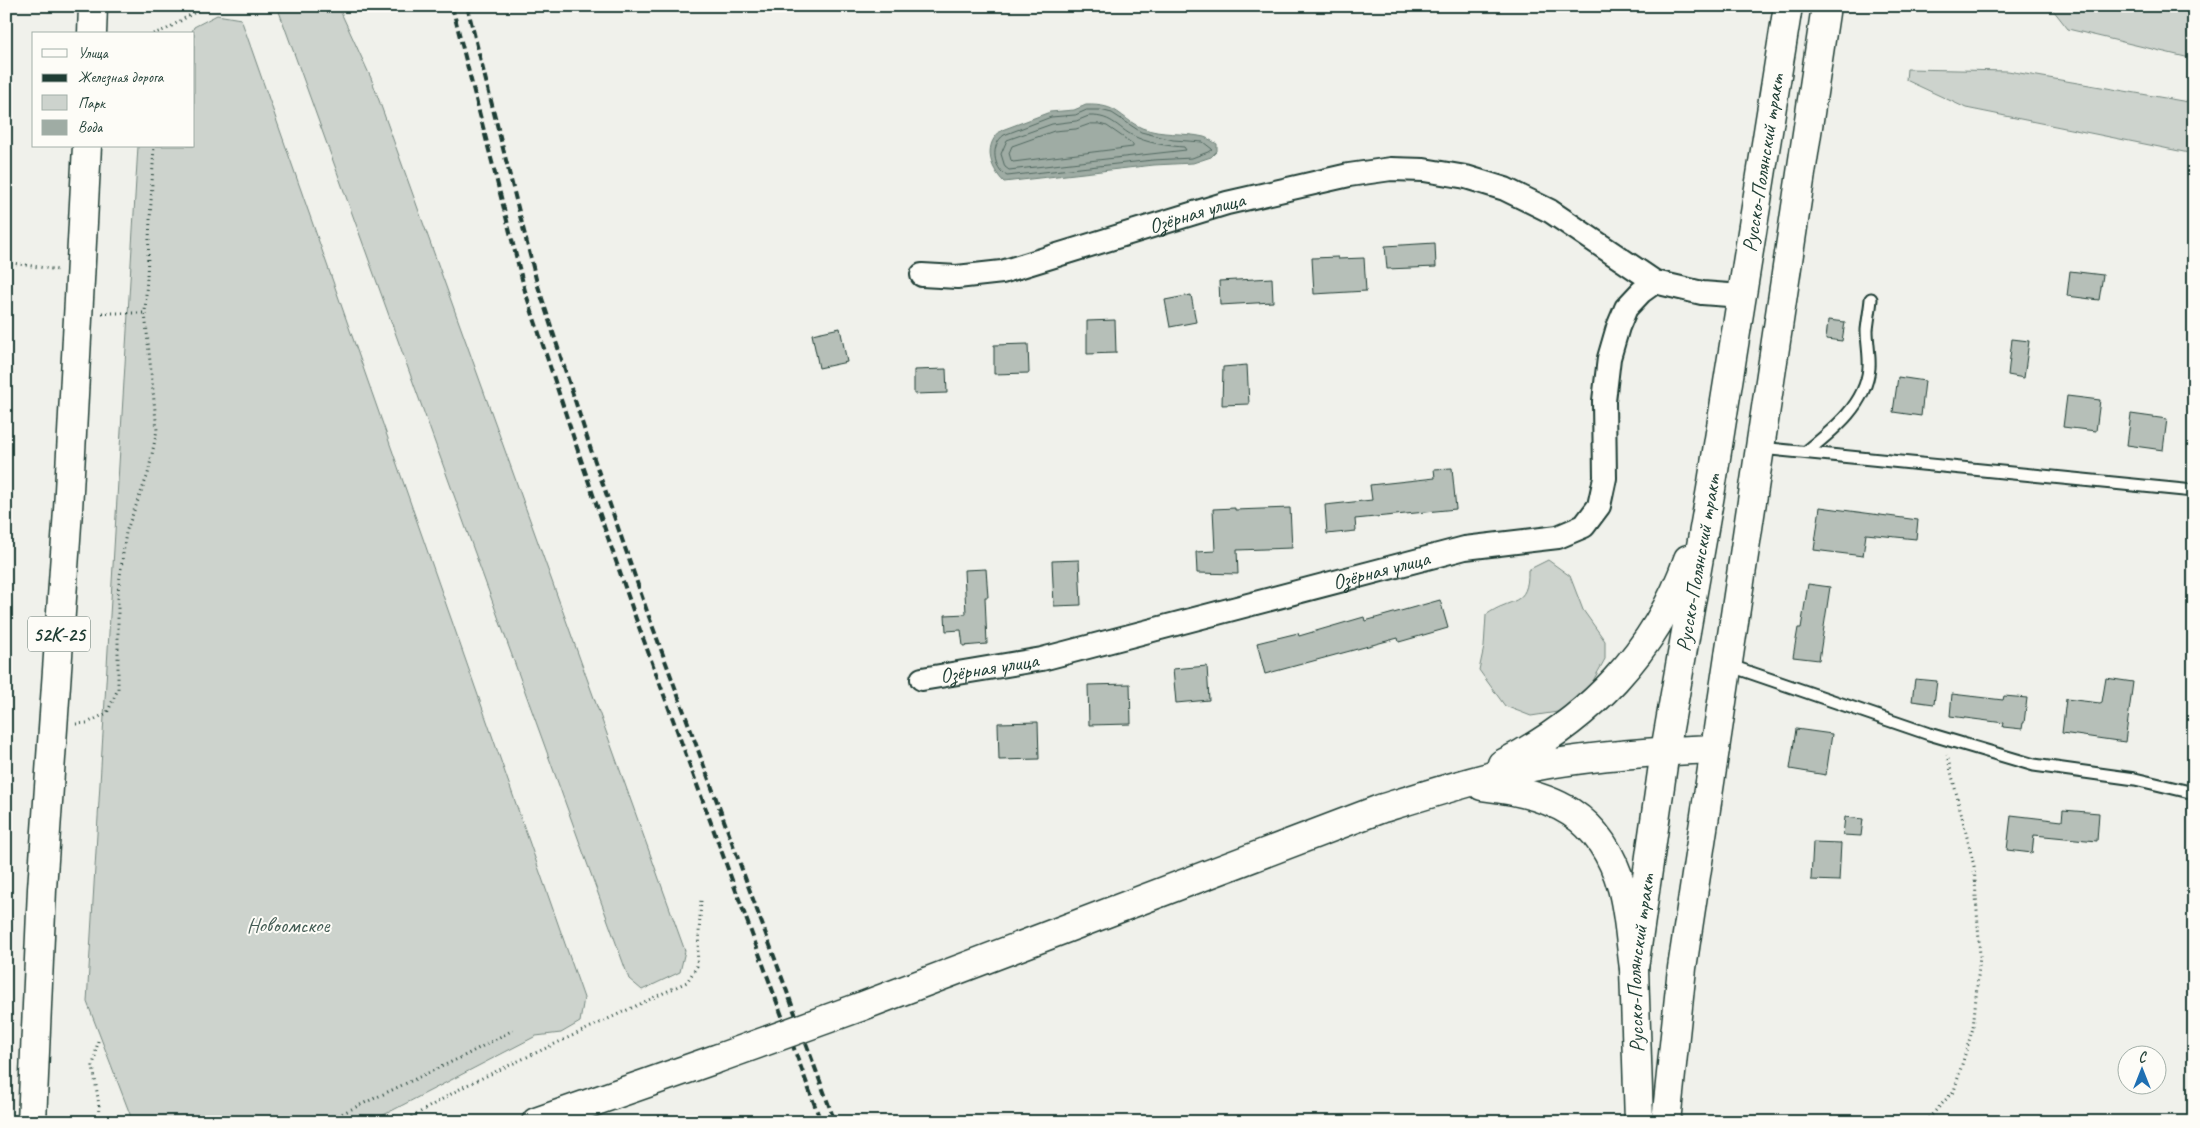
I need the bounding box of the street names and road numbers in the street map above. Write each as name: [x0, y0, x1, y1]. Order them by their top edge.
street label: Русско-Полянский тракт: [1736, 71, 1790, 254]
street label: Озёрная улица: [1146, 186, 1249, 239]
street label: Русско-Полянский тракт: [1670, 471, 1726, 653]
street label: Озёрная улица: [1330, 545, 1434, 595]
road number: 52К-25: [28, 616, 90, 652]
street label: Озёрная улица: [938, 647, 1042, 689]
street label: Русско-Полянский тракт: [1621, 871, 1660, 1053]

